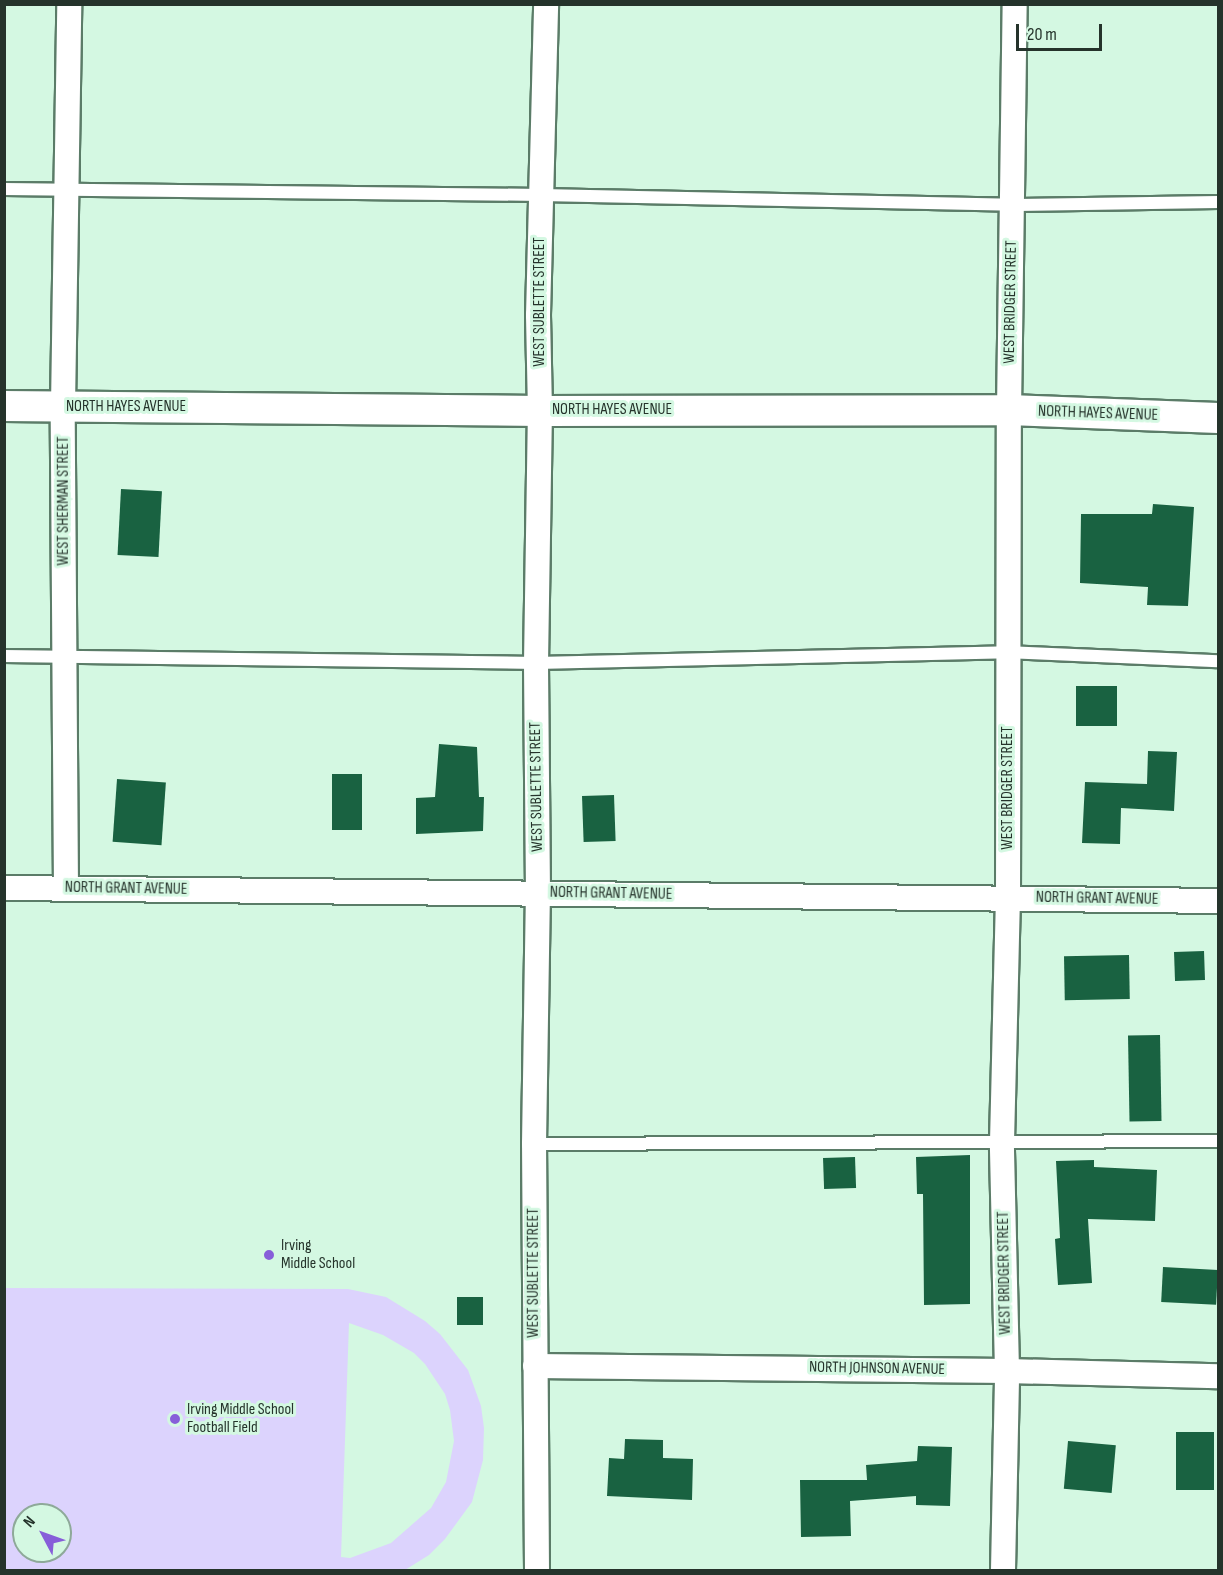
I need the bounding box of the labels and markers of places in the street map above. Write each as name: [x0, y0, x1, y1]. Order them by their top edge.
place label: Irving Middle School: [281, 1236, 355, 1274]
marker: Irving Middle School: [262, 1248, 276, 1262]
place label: Irving Middle School Football Field: [187, 1400, 294, 1438]
marker: Irving Middle School Football Field: [168, 1412, 182, 1426]

